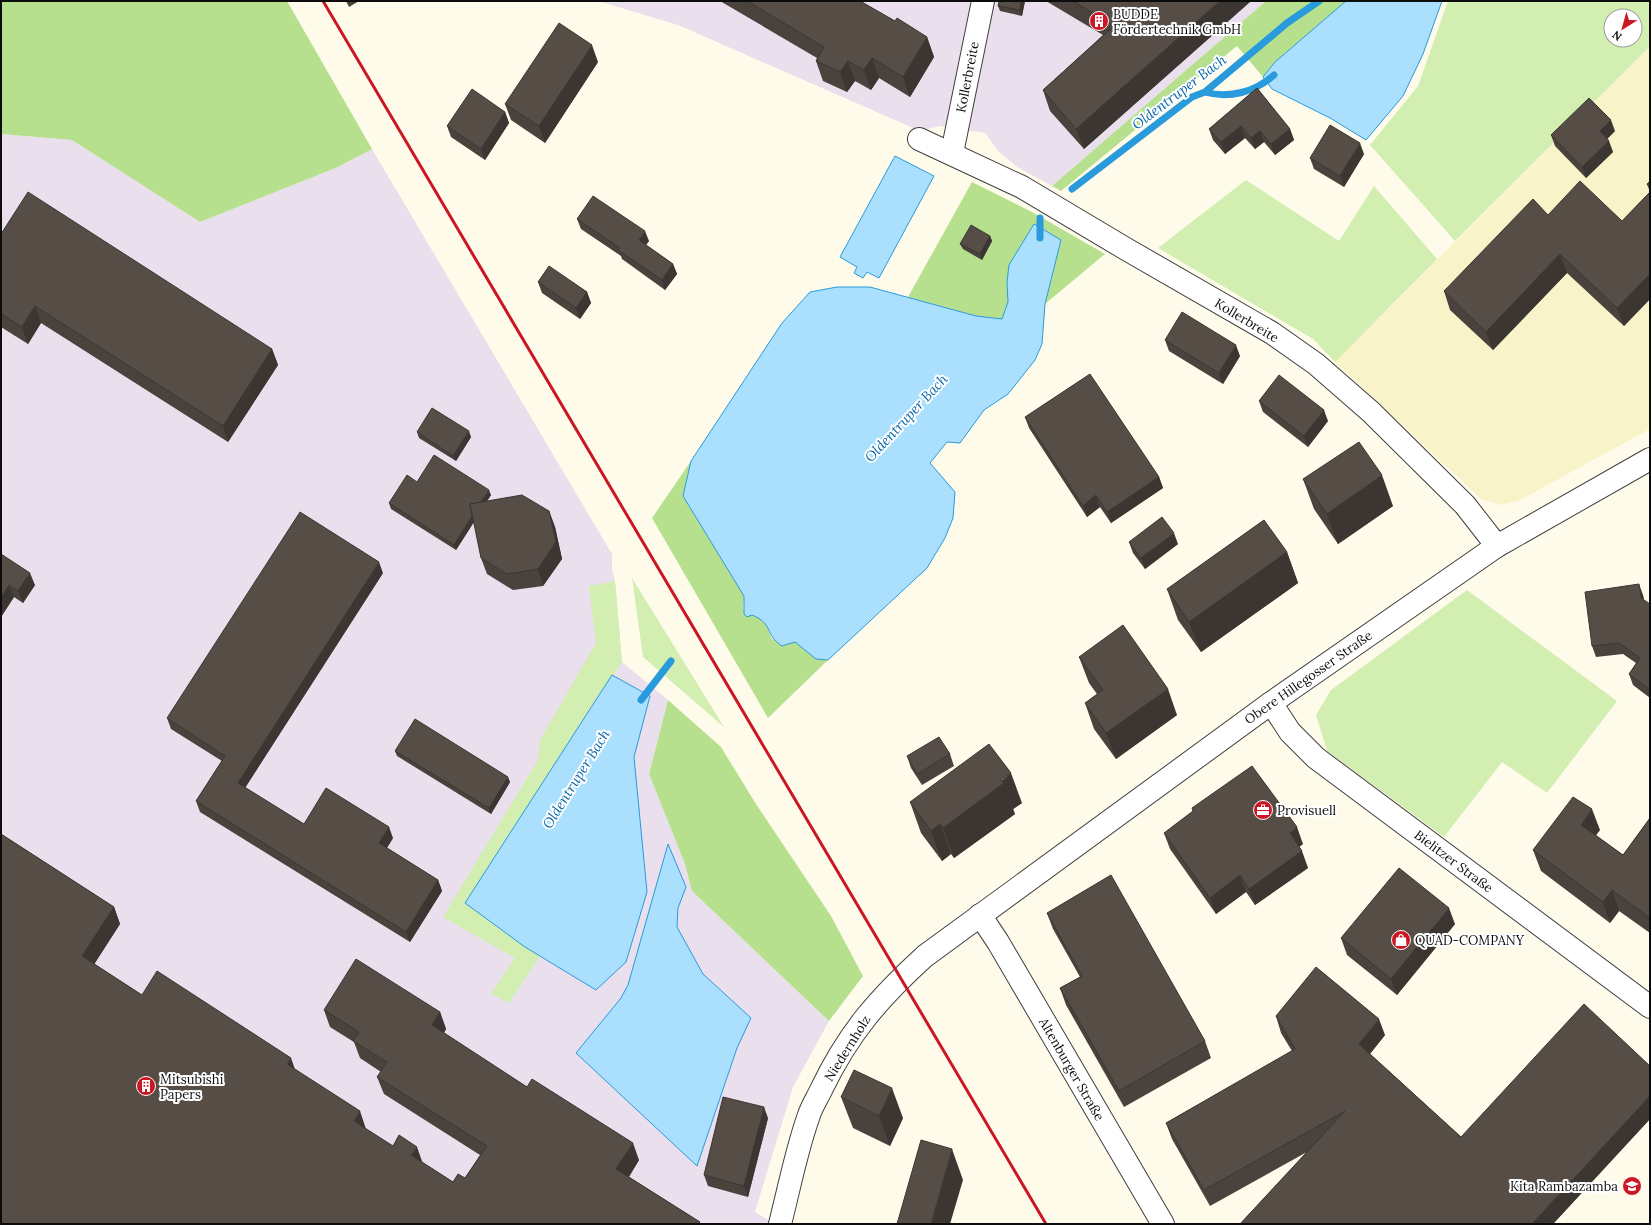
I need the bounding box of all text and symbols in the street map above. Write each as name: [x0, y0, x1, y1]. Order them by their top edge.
place label: BUDDE Fördertechnik GmbH: [1113, 6, 1241, 38]
north arrow: [1603, 8, 1643, 48]
building icon: BUDDE Fördertechnik GmbH: [1088, 10, 1110, 32]
text: N: [1609, 28, 1625, 44]
street label: Kollerbreite: [952, 40, 983, 114]
water label: Oldentruper Bach: [1128, 51, 1230, 133]
street label: Kollerbreite: [1211, 295, 1282, 346]
water label: Oldentruper Bach: [861, 370, 951, 466]
street label: Obere Hillegosser Straße: [1241, 627, 1375, 728]
water label: Oldentruper Bach: [538, 726, 614, 832]
office icon: Provisuell: [1252, 799, 1274, 821]
place label: Provisuell: [1277, 802, 1337, 819]
street label: Bielitzer Straße: [1411, 826, 1496, 897]
shop icon: QUAD-COMPANY: [1390, 929, 1412, 951]
place label: QUAD-COMPANY: [1415, 932, 1525, 949]
street label: Niedernholz: [820, 1012, 875, 1084]
street label: Altenburger Straße: [1035, 1014, 1108, 1124]
place label: Mitsubishi Papers: [160, 1071, 224, 1103]
building icon: Mitsubishi Papers: [135, 1075, 157, 1097]
school or university icon: Kita Rambazamba: [1621, 1175, 1643, 1197]
place label: Kita Rambazamba: [1510, 1178, 1618, 1195]

